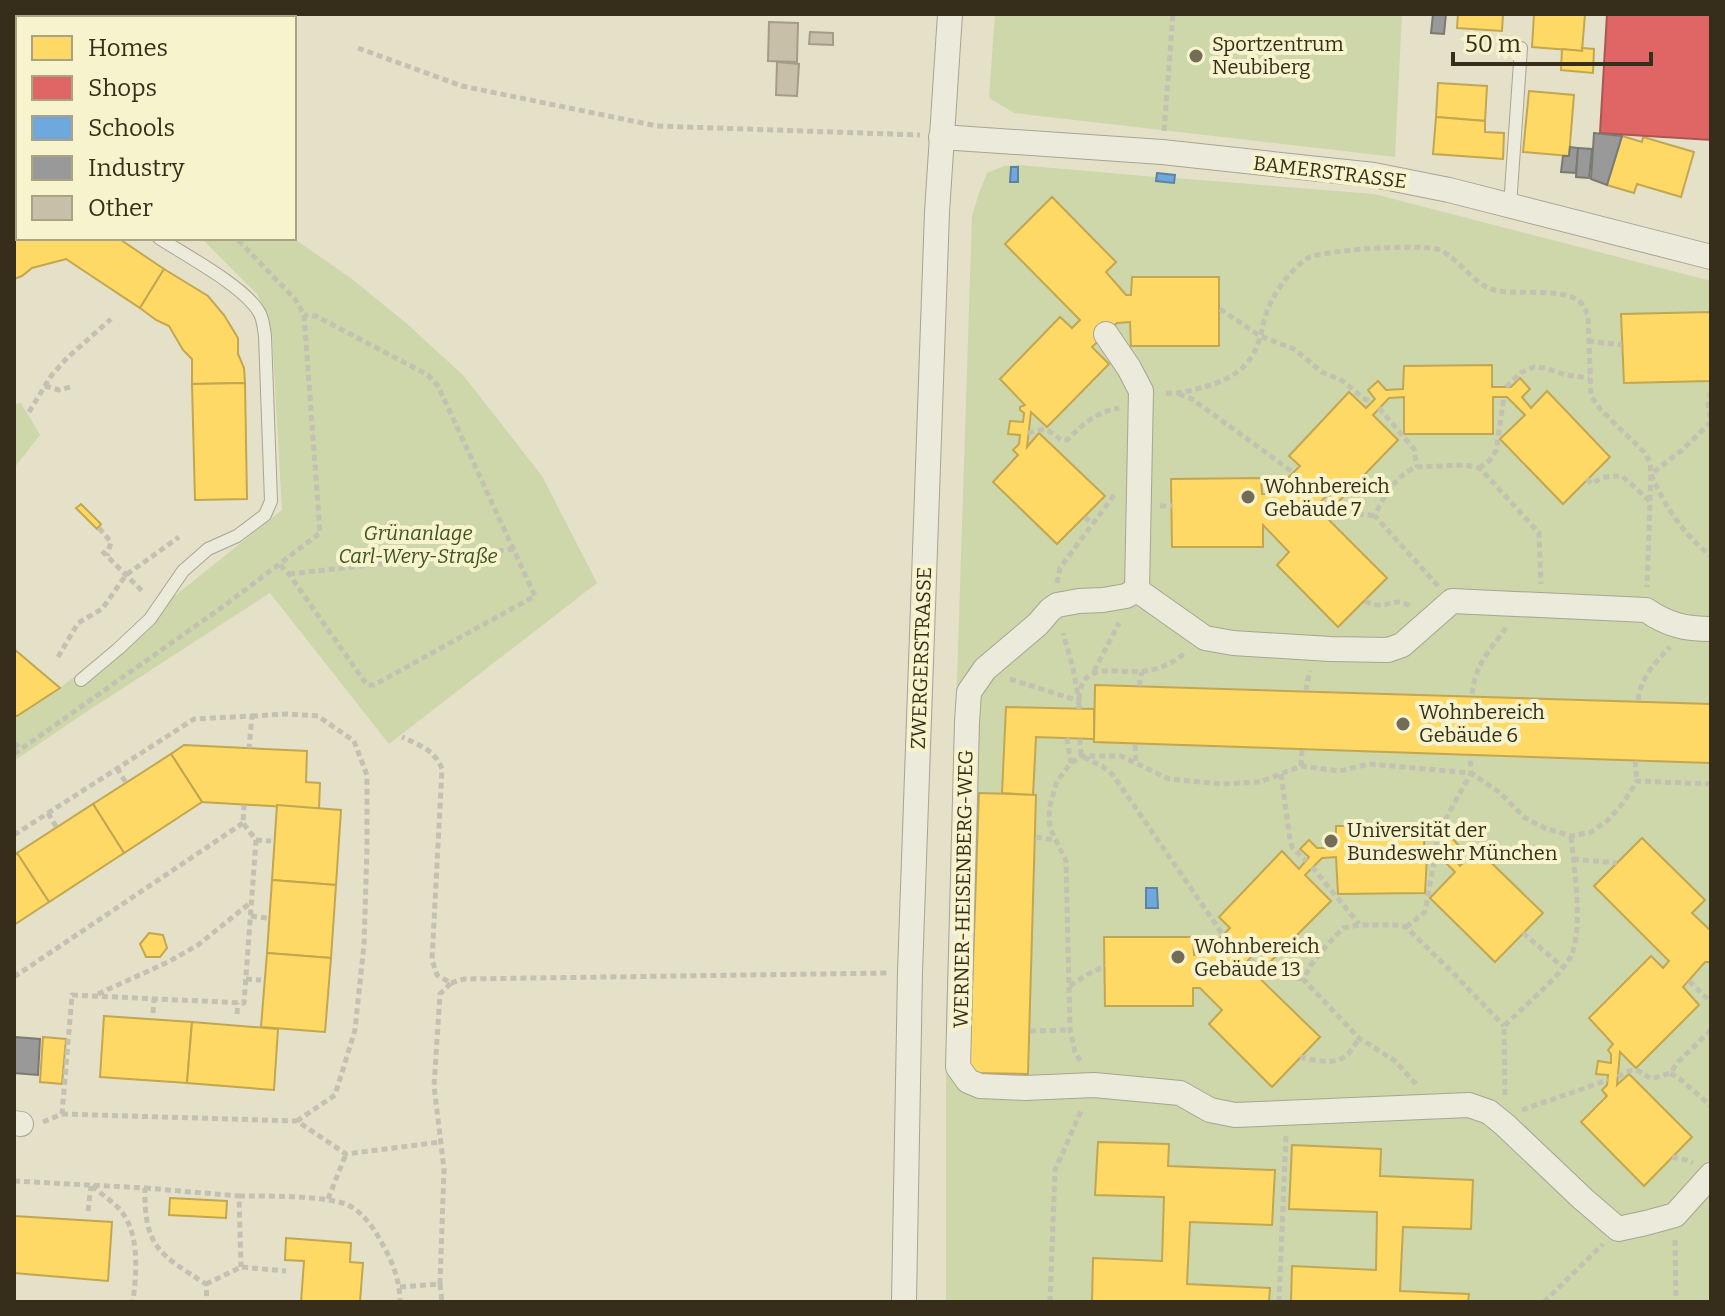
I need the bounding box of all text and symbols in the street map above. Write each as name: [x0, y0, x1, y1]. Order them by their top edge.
legend: [16, 16, 296, 240]
scale bar: [1453, 16, 1651, 66]
text: 50 m: [1465, 30, 1521, 58]
place label: Sportzentrum Neubiberg: [1212, 32, 1344, 79]
text: Homes: [88, 34, 168, 62]
marker: Sportzentrum Neubiberg: [1187, 47, 1205, 65]
text: Shops: [88, 74, 157, 102]
text: Schools: [88, 114, 175, 142]
street label: BAMERSTRASSE: [1252, 151, 1408, 193]
text: Industry: [88, 154, 185, 182]
text: Other: [88, 194, 153, 222]
place label: Wohnbereich Gebäude 7: [1264, 474, 1390, 521]
marker: Wohnbereich Gebäude 7: [1239, 488, 1257, 506]
park label: Grünanlage Carl-Wery-Straße: [338, 521, 498, 568]
street label: ZWERGERSTRASSE: [906, 566, 936, 750]
place label: Wohnbereich Gebäude 6: [1419, 700, 1545, 747]
marker: Wohnbereich Gebäude 6: [1394, 715, 1412, 733]
street label: WERNER-HEISENBERG-WEG: [949, 750, 977, 1028]
place label: Universität der Bundeswehr München: [1347, 818, 1558, 865]
marker: Universität der Bundeswehr München: [1322, 832, 1340, 850]
place label: Wohnbereich Gebäude 13: [1194, 934, 1320, 981]
marker: Wohnbereich Gebäude 13: [1169, 948, 1187, 966]

